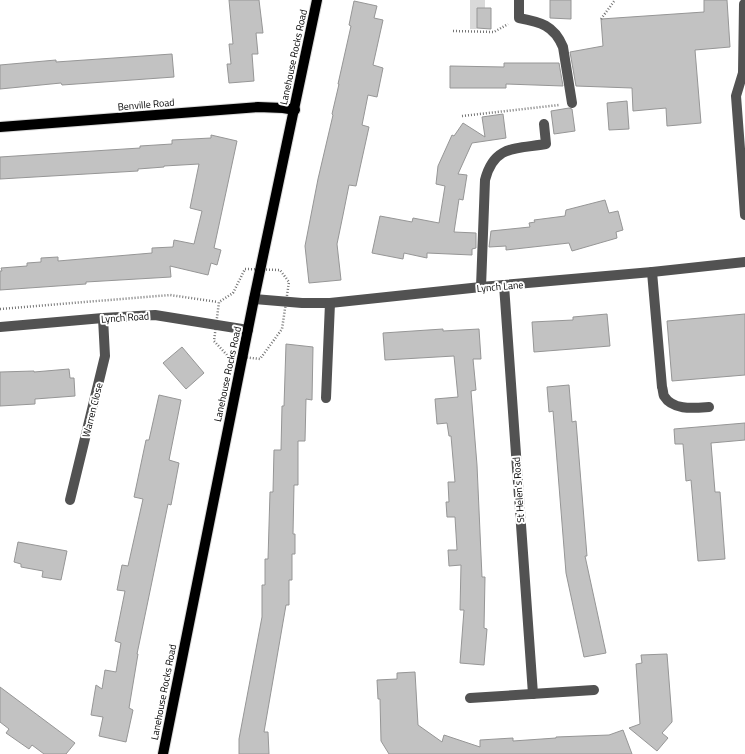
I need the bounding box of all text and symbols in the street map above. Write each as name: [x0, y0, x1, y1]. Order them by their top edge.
street label: Lanehouse Rocks Road: [276, 8, 311, 106]
street label: Benville Road: [117, 95, 175, 114]
street label: Lynch Lane: [476, 277, 524, 296]
street label: Lynch Road: [101, 308, 150, 327]
street label: Lanehouse Rocks Road: [210, 325, 245, 423]
street label: Warren Close: [78, 381, 107, 439]
street label: St Helen's Road: [509, 457, 528, 523]
street label: Lanehouse Rocks Road: [147, 643, 180, 741]

